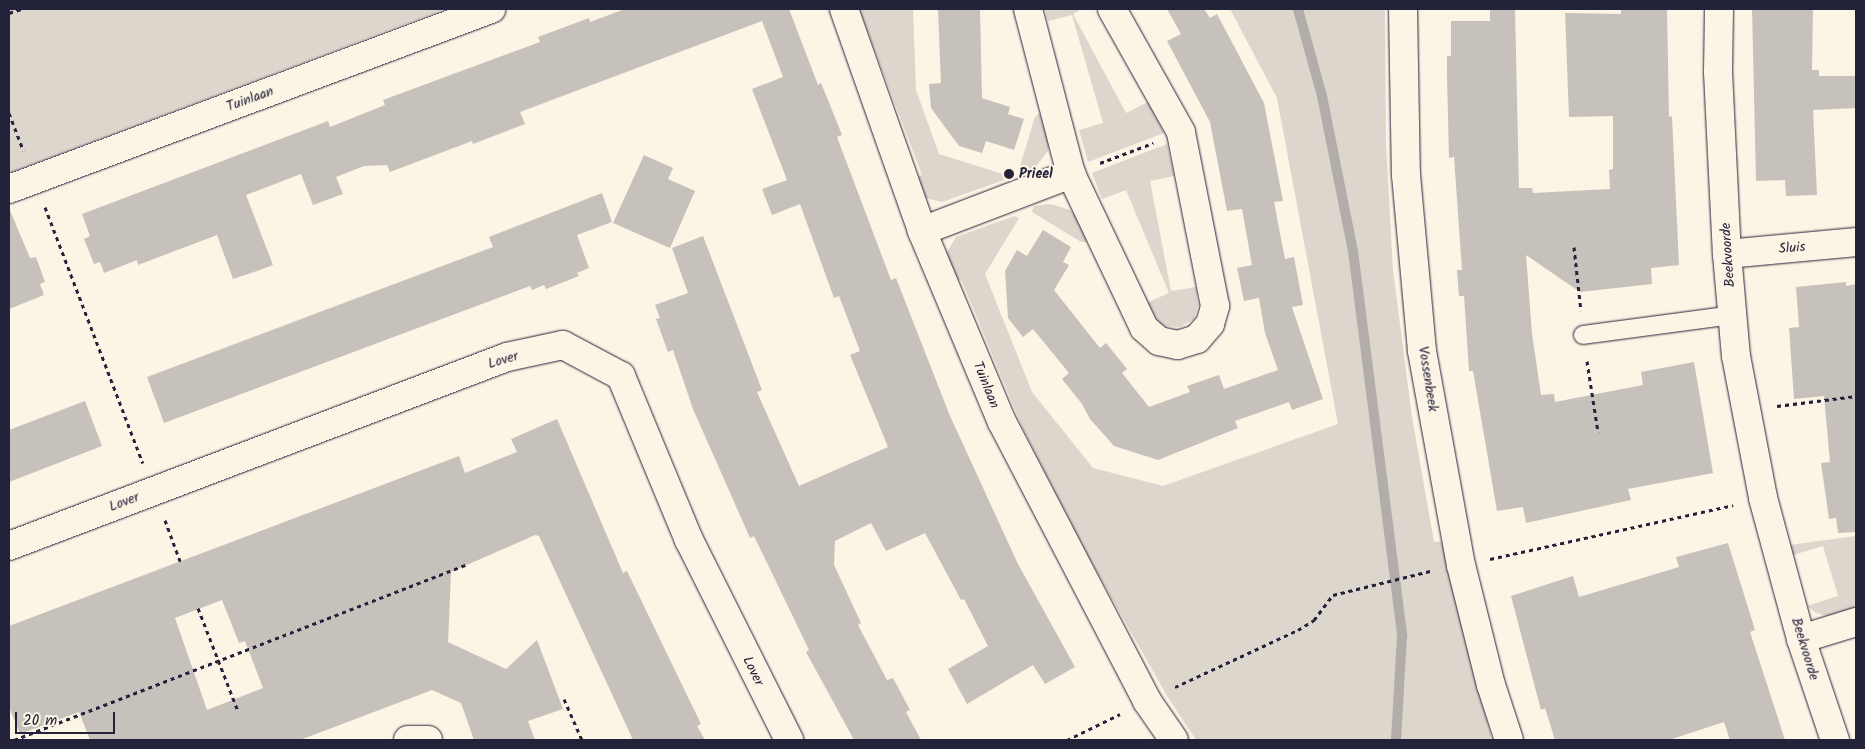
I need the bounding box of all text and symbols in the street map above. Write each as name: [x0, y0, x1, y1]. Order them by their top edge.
street label: Tuinlaan: [224, 83, 276, 115]
place label: Prieel: [1019, 166, 1053, 182]
marker: Prieel: [1003, 168, 1015, 180]
street label: Beekvoorde: [1717, 222, 1739, 288]
street label: Sluis: [1778, 238, 1806, 258]
street label: Vossenbeek: [1415, 345, 1441, 413]
street label: Lover: [486, 347, 520, 373]
street label: Tuinlaan: [969, 359, 1003, 411]
street label: Lover: [107, 489, 141, 515]
street label: Beekvoorde: [1788, 616, 1822, 682]
street label: Lover: [739, 653, 767, 689]
scale bar: [18, 702, 118, 734]
text: 20 m: [23, 709, 57, 733]

